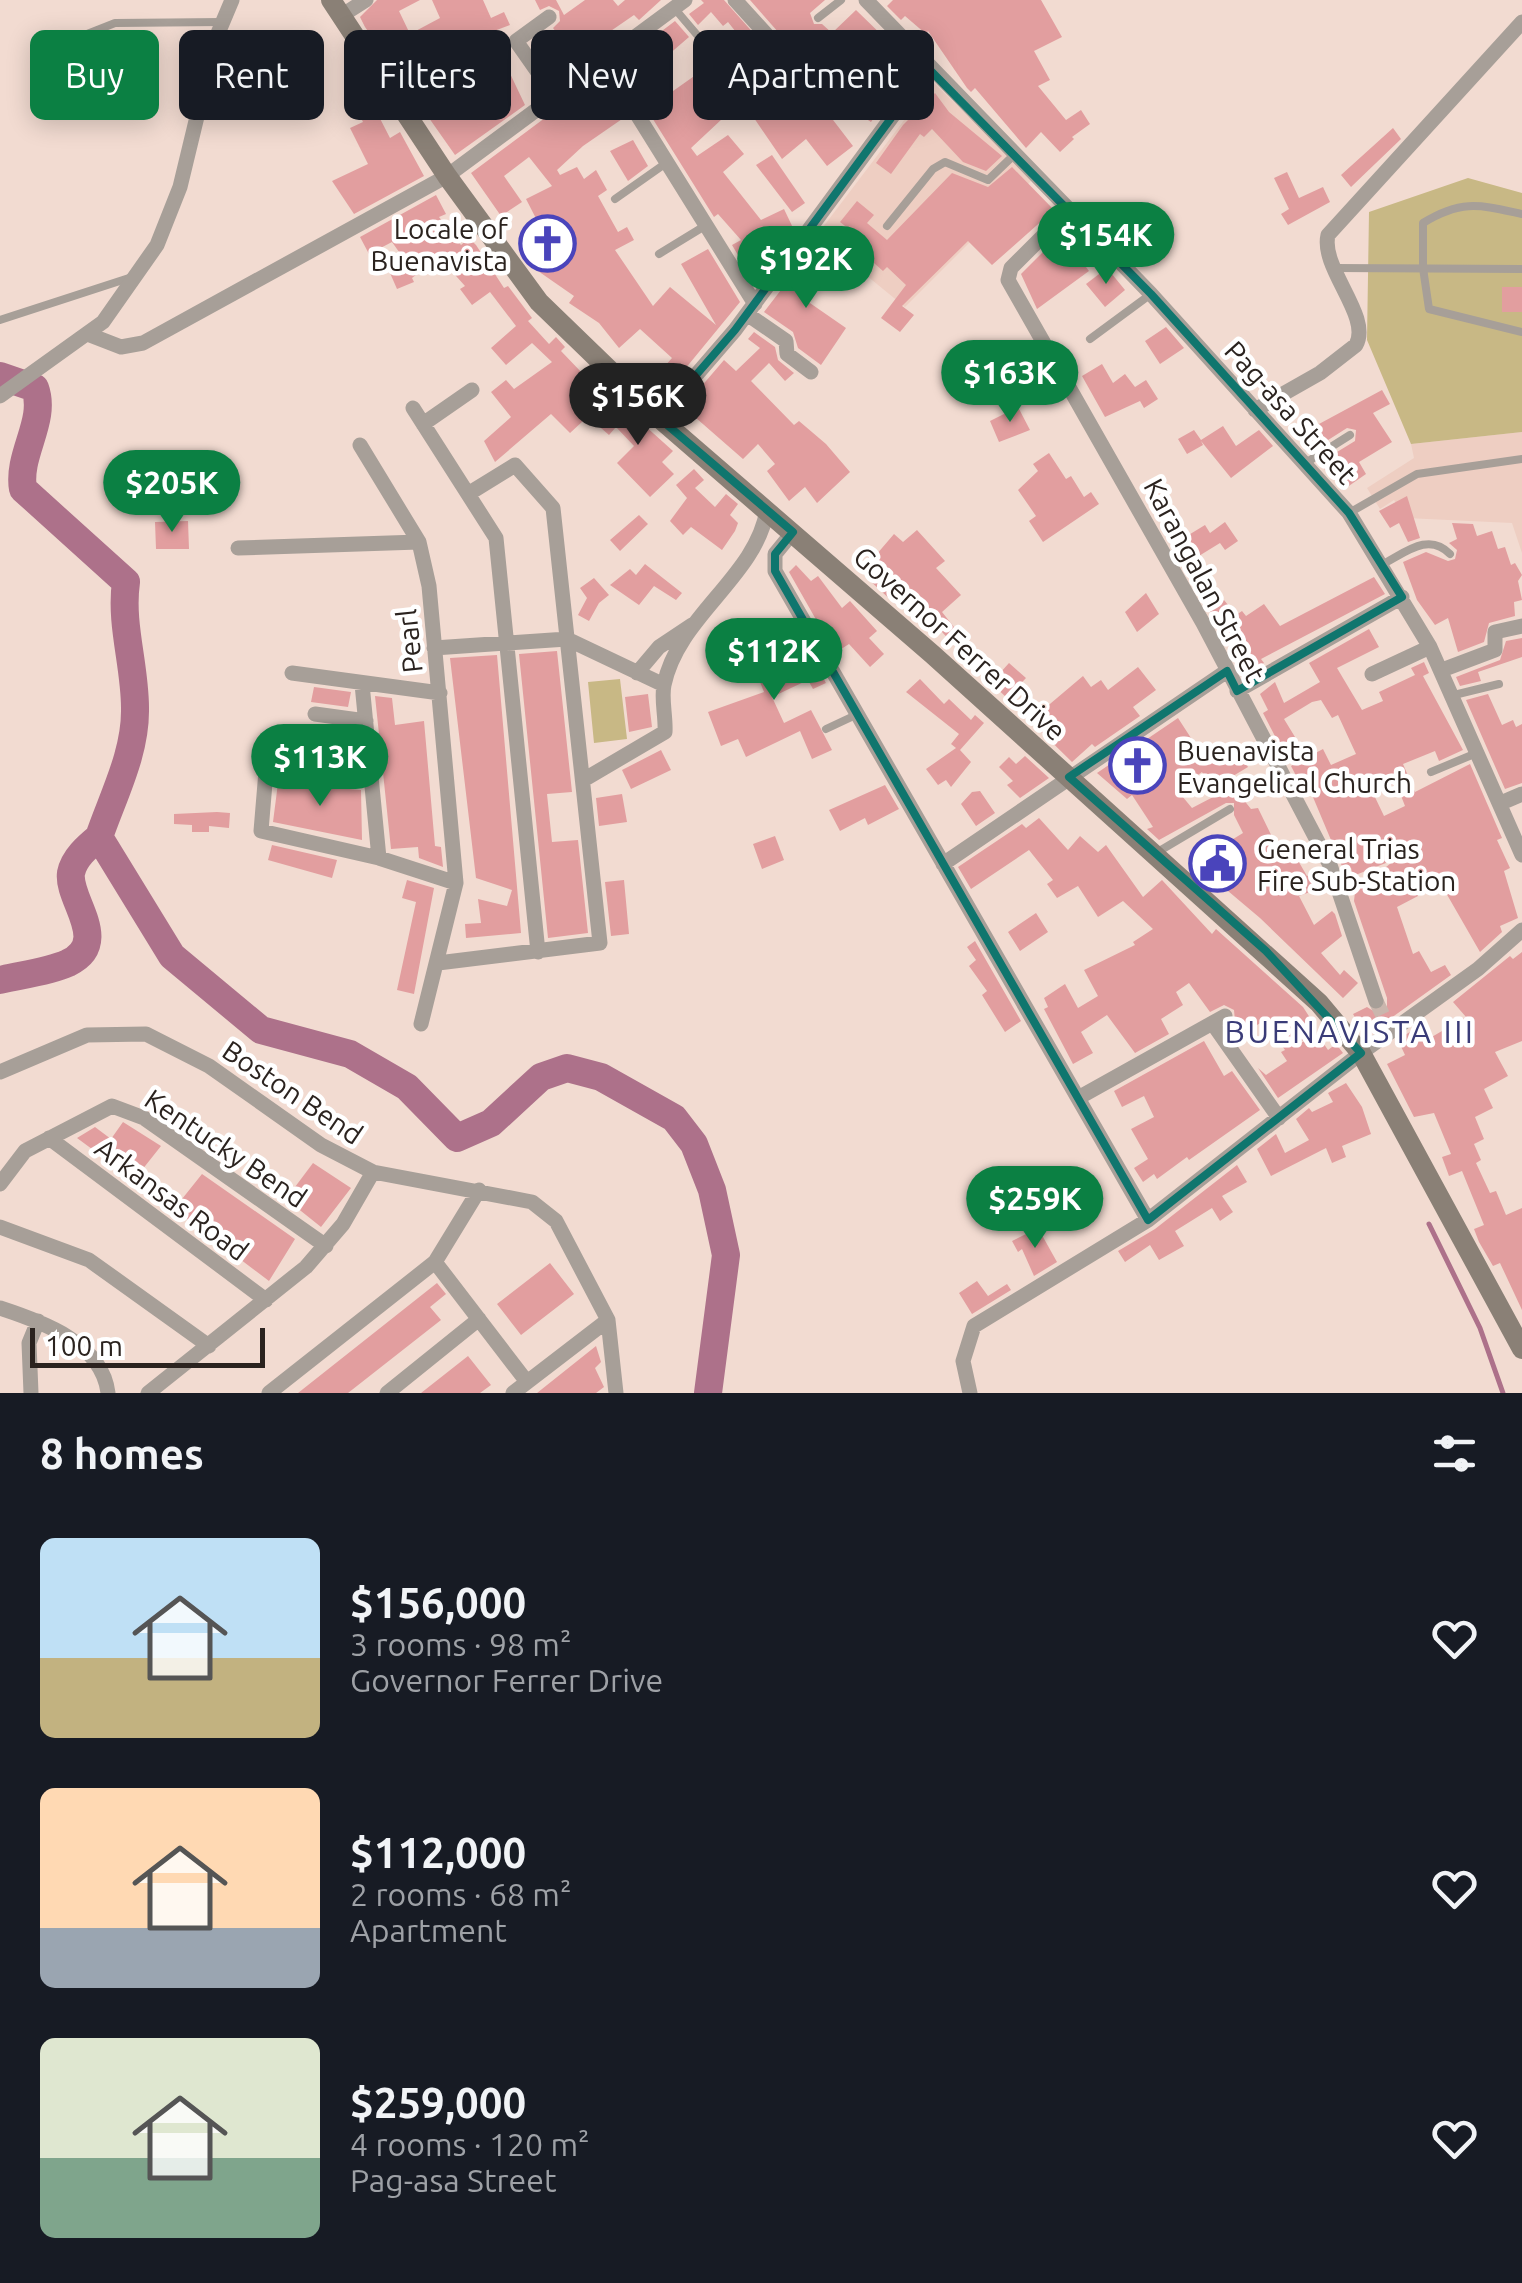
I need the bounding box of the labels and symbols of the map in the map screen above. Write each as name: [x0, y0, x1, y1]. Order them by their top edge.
pin: $154K: [1036, 202, 1176, 287]
place label: Locale of Buenavista: [370, 213, 508, 276]
church icon: Locale of Buenavista: [517, 214, 577, 274]
pin: $192K: [736, 226, 876, 311]
street label: Pag-asa Street: [1219, 334, 1363, 490]
pin: $163K: [940, 340, 1080, 425]
pin: $156K: [568, 363, 708, 448]
pin: $205K: [102, 450, 242, 535]
street label: Karangalan Street: [1138, 473, 1272, 687]
street label: Governor Ferrer Drive: [848, 540, 1072, 746]
street label: Pearl: [390, 608, 428, 674]
pin: $112K: [704, 618, 844, 703]
pin: $113K: [250, 724, 390, 809]
place label: Buenavista Evangelical Church: [1177, 735, 1412, 798]
church icon: Buenavista Evangelical Church: [1108, 736, 1168, 796]
place label: General Trias Fire Sub-Station: [1257, 833, 1456, 896]
public building icon: General Trias Fire Sub-Station: [1188, 834, 1248, 894]
district label: BUENAVISTA III: [1224, 1013, 1476, 1049]
street label: Boston Bend: [217, 1034, 369, 1150]
street label: Kentucky Bend: [139, 1083, 313, 1213]
street label: Arkansas Road: [90, 1132, 254, 1266]
pin: $259K: [965, 1166, 1105, 1251]
scale bar: [30, 1323, 265, 1368]

